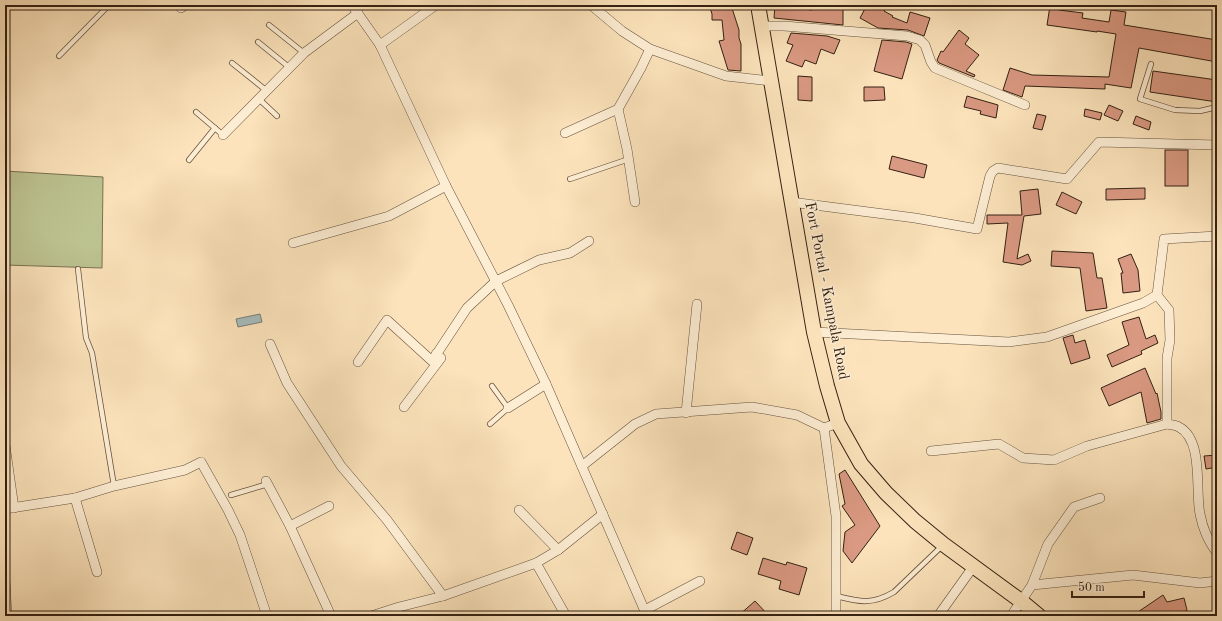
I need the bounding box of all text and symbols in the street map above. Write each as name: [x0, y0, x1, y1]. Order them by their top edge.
street label: Fort Portal - Kampala Road: [801, 201, 851, 381]
scale bar: [1072, 573, 1144, 599]
text: 50 m: [1078, 581, 1105, 594]

